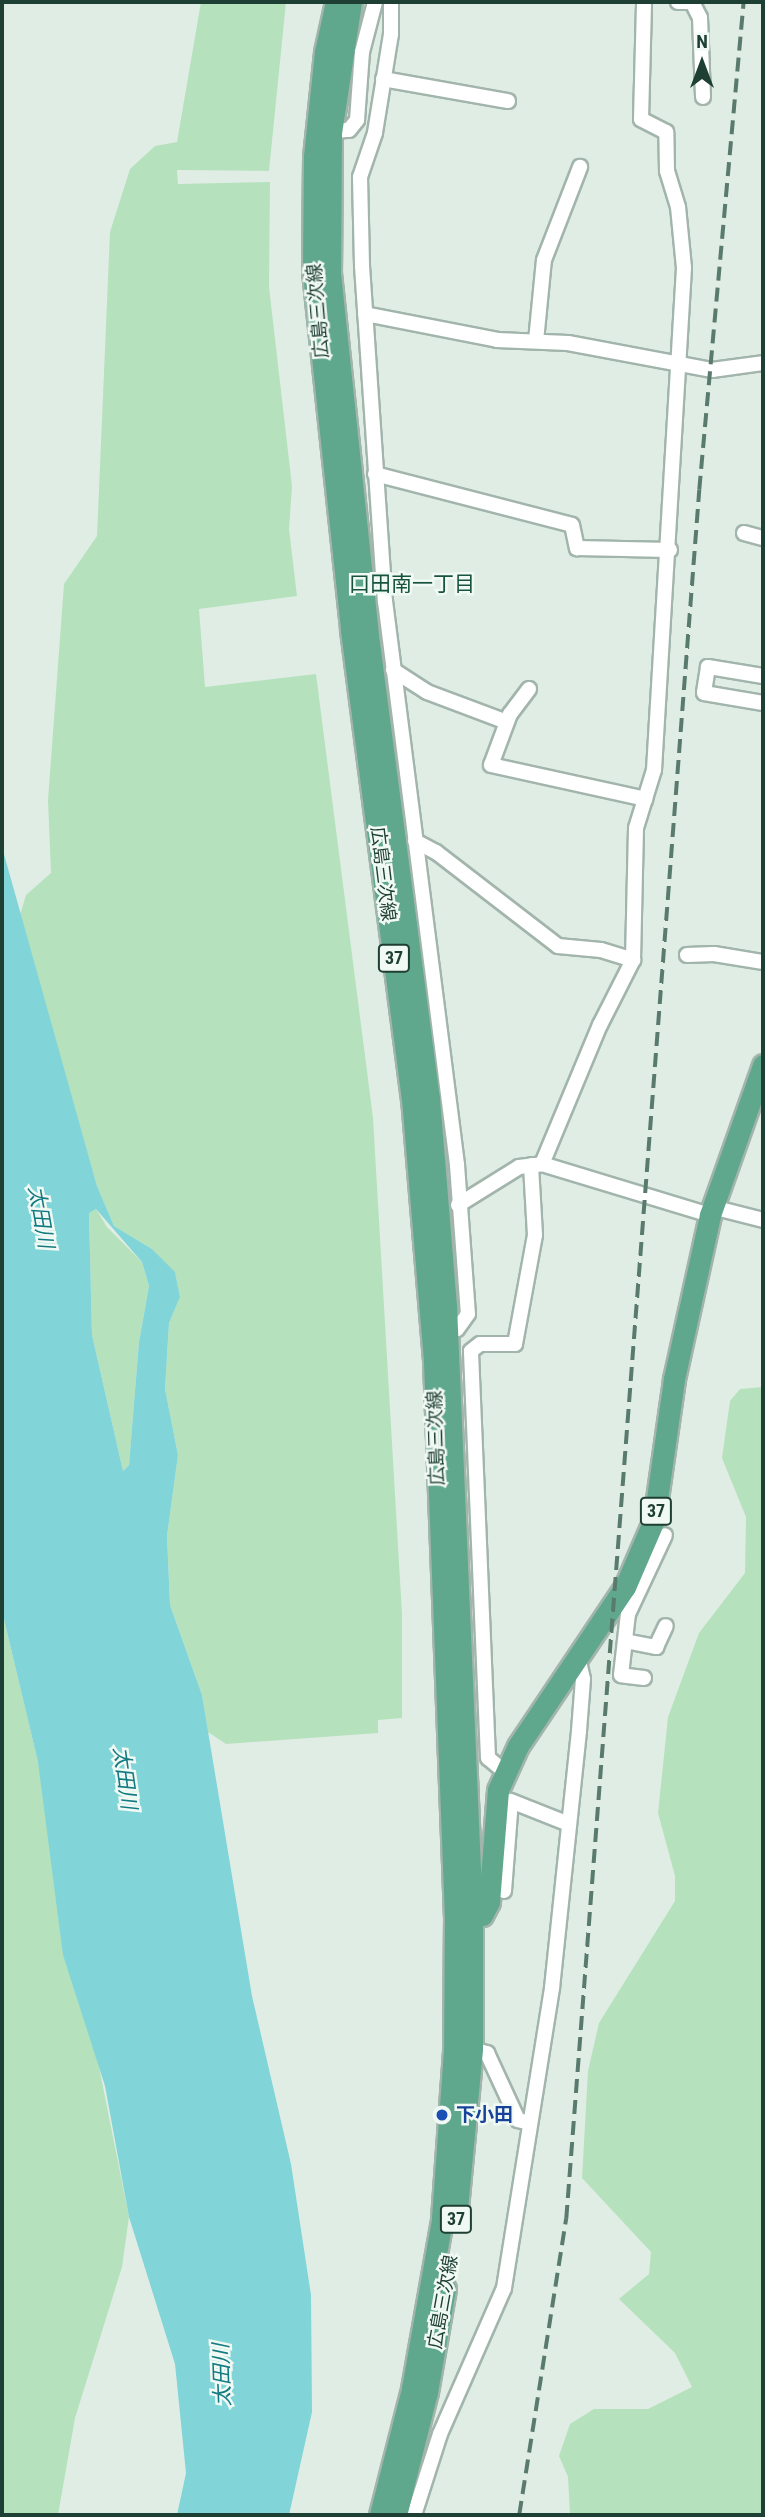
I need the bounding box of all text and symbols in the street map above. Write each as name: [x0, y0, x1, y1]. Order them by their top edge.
north arrow: [667, 28, 737, 98]
text: N: [696, 30, 708, 53]
street label: 広島三次線: [303, 263, 333, 359]
district label: 口田南一丁目: [349, 571, 475, 597]
street label: 広島三次線: [366, 825, 400, 923]
road number: 37: [376, 944, 412, 973]
water label: 太田川: [23, 1184, 59, 1250]
street label: 広島三次線: [423, 1390, 449, 1486]
road number: 37: [638, 1496, 674, 1526]
water label: 太田川: [108, 1745, 142, 1811]
place label: 下小田: [456, 2104, 513, 2126]
marker: 下小田: [434, 2107, 450, 2123]
road number: 37: [438, 2204, 474, 2234]
street label: 広島三次線: [424, 2253, 462, 2351]
water label: 太田川: [208, 2343, 236, 2407]

